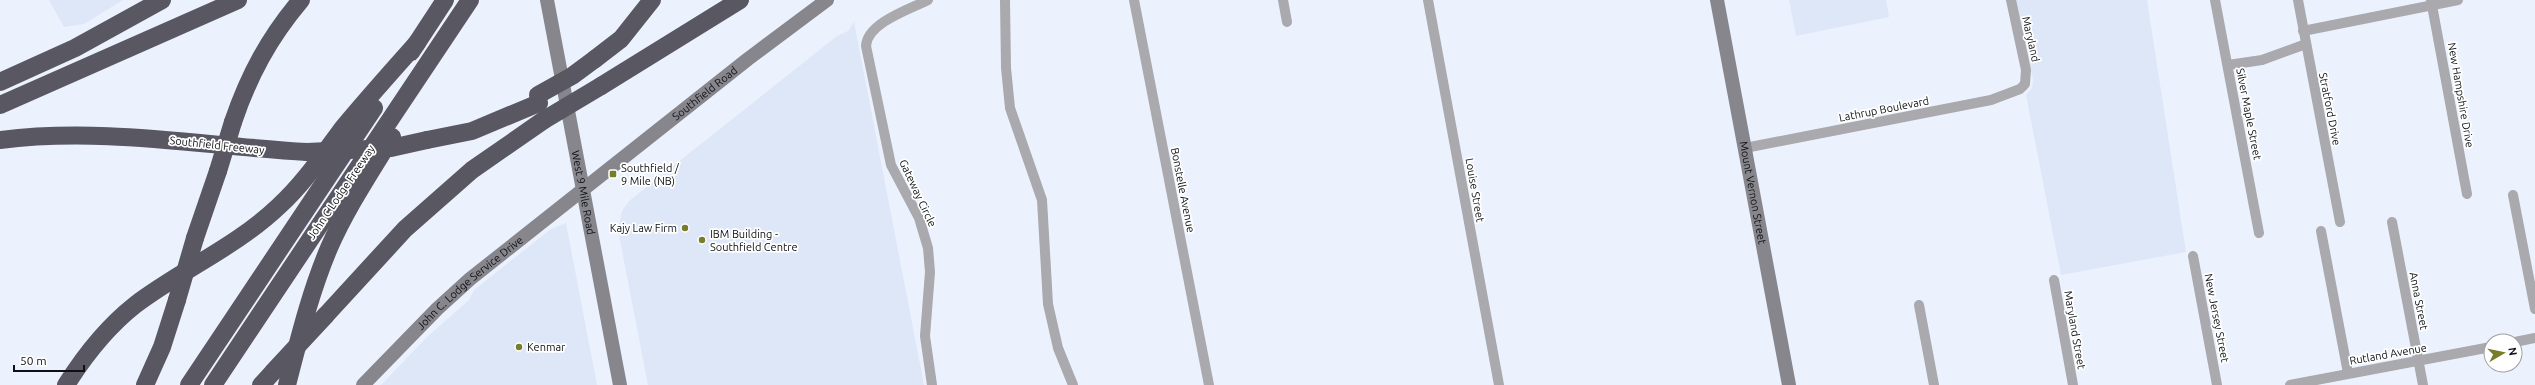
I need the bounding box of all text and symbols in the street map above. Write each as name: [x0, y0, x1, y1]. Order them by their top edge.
street label: Maryland: [2020, 15, 2042, 63]
street label: New Hampshire Drive: [2446, 41, 2476, 149]
street label: Southfield Road: [670, 64, 740, 123]
street label: Silver Maple Street: [2234, 67, 2264, 162]
street label: Stratford Drive: [2317, 72, 2343, 146]
street label: Lathrup Boulevard: [1838, 94, 1930, 124]
street label: Southfield Freeway: [169, 134, 266, 156]
street label: Mount Vernon Street: [1738, 140, 1769, 246]
street label: John C Lodge Freeway: [305, 142, 377, 241]
street label: Bonstelle Avenue: [1169, 147, 1197, 233]
street label: West 9 Mile Road: [570, 149, 597, 236]
street label: Gateway Circle: [897, 157, 939, 229]
street label: Louise Street: [1463, 157, 1487, 224]
place label: Southfield / 9 Mile (NB): [621, 162, 680, 188]
marker: Southfield / 9 Mile (NB): [608, 169, 618, 179]
place label: Kajy Law Firm: [610, 222, 677, 234]
marker: Kajy Law Firm: [680, 223, 690, 233]
place label: IBM Building - Southfield Centre: [710, 228, 798, 253]
street label: John C. Lodge Service Drive: [414, 234, 525, 332]
marker: IBM Building - Southfield Centre: [697, 235, 707, 245]
street label: Anna Street: [2408, 271, 2431, 332]
street label: New Jersey Street: [2203, 273, 2232, 364]
street label: Maryland Street: [2062, 290, 2088, 371]
north arrow: [2483, 333, 2523, 373]
place label: Kenmar: [527, 341, 566, 353]
street label: Rutland Avenue: [2348, 341, 2428, 367]
marker: Kenmar: [514, 342, 524, 352]
text: N: [2506, 346, 2519, 356]
scale bar: [14, 347, 84, 373]
text: 50 m: [20, 354, 47, 367]

